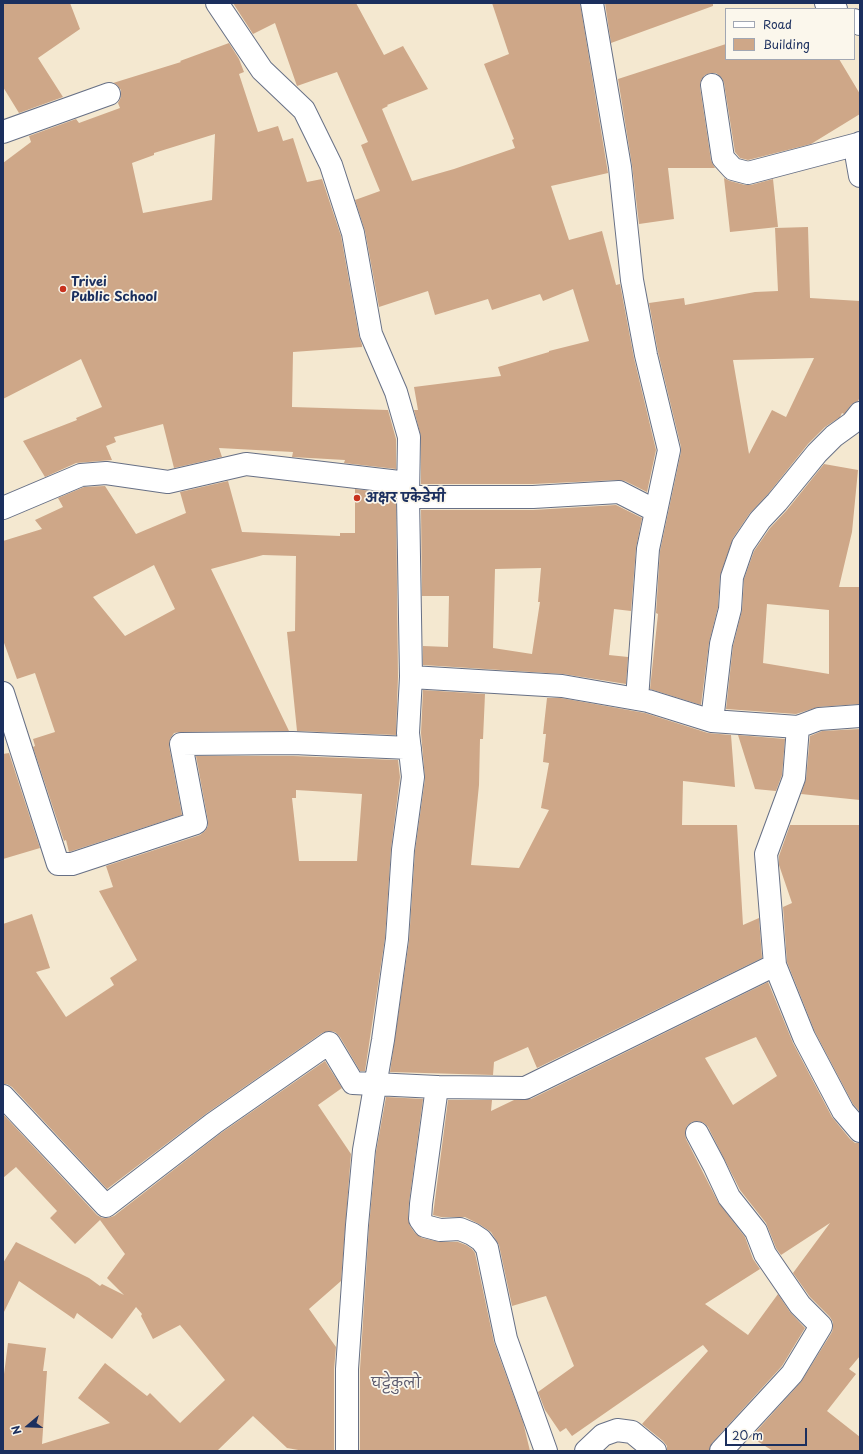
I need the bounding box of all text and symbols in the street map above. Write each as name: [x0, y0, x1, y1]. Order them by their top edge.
legend: [725, 8, 855, 60]
text: Road: [763, 15, 792, 33]
text: Building: [763, 35, 810, 53]
place label: Trivei Public School: [71, 274, 157, 305]
marker: Trivei Public School: [58, 284, 68, 294]
place label: अक्षर एकेडेमी: [365, 490, 445, 506]
marker: अक्षर एकेडेमी: [352, 493, 362, 503]
district label: घट्टेकुलो: [371, 1376, 421, 1392]
north arrow: [8, 1406, 48, 1446]
scale bar: [727, 1420, 809, 1446]
text: N: [7, 1423, 26, 1437]
text: 20 m: [732, 1426, 763, 1444]

